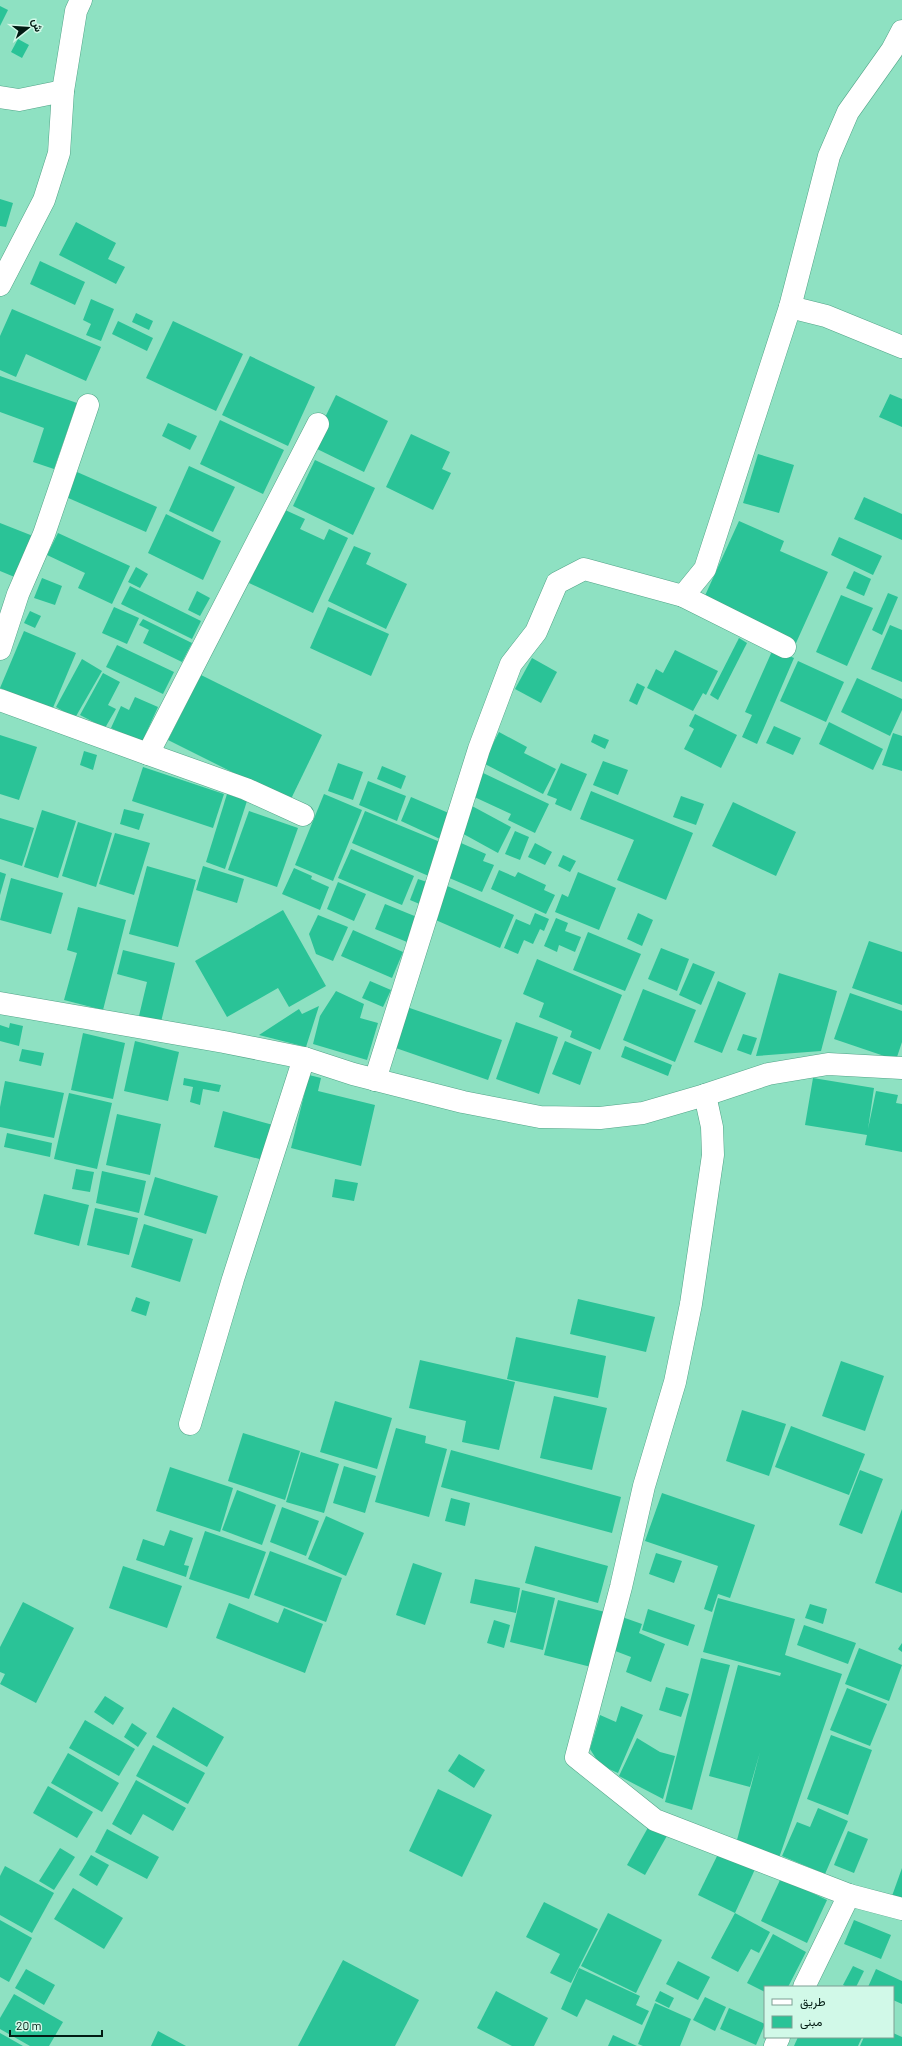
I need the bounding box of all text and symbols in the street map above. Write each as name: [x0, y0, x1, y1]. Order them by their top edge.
north arrow: [8, 8, 48, 48]
text: ش: [29, 17, 46, 33]
legend: [764, 1986, 894, 2038]
text: طريق: [800, 1994, 826, 2010]
scale bar: [10, 2012, 102, 2038]
text: مبنى: [800, 2014, 822, 2030]
text: 20 m: [16, 2018, 42, 2032]

